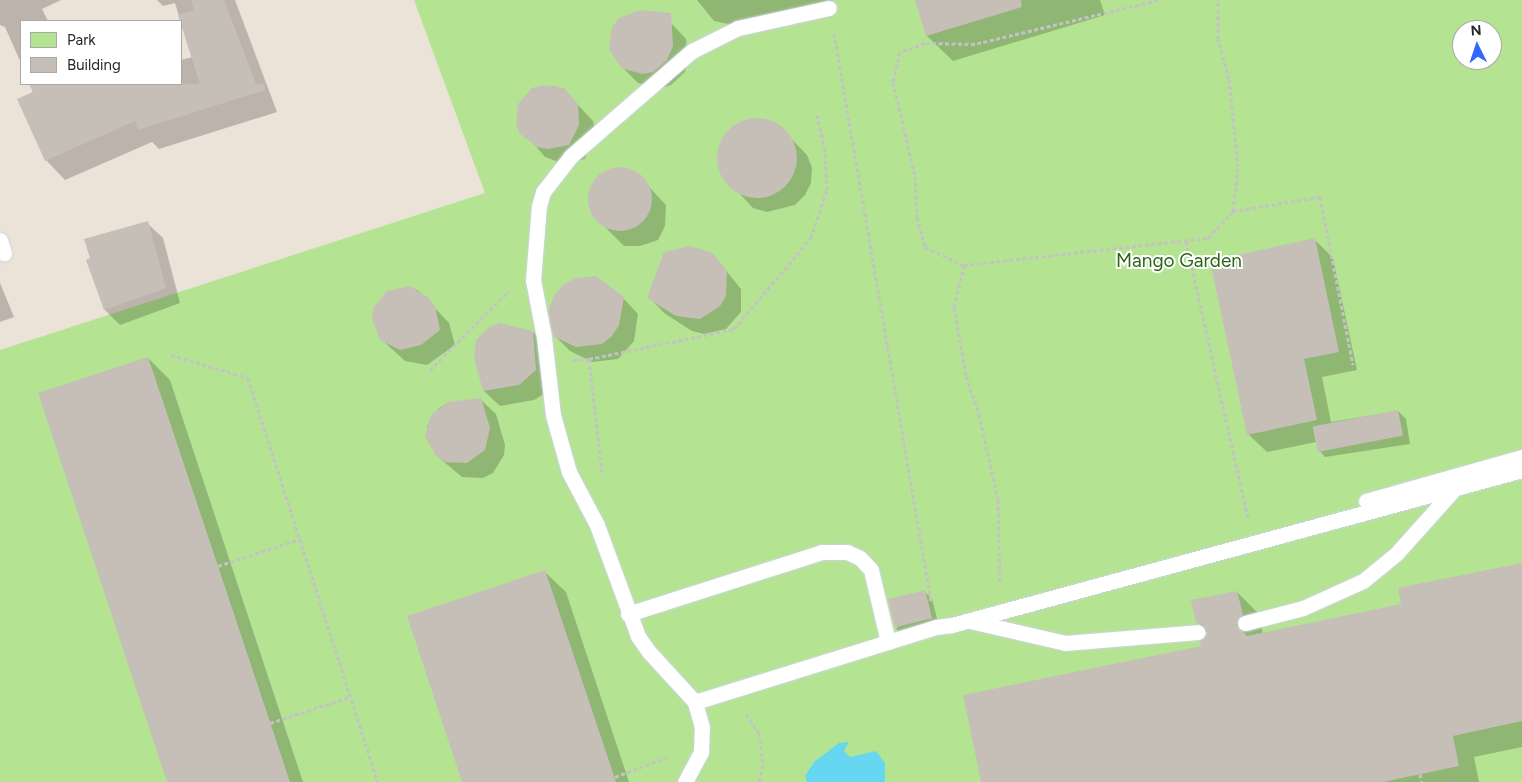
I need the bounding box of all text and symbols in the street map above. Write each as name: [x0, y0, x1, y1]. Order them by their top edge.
legend: [20, 20, 182, 85]
north arrow: [1452, 20, 1502, 70]
text: N: [1470, 22, 1482, 39]
text: Park: [67, 31, 96, 49]
text: Building: [67, 56, 121, 74]
park label: Mango Garden: [1116, 250, 1242, 272]

